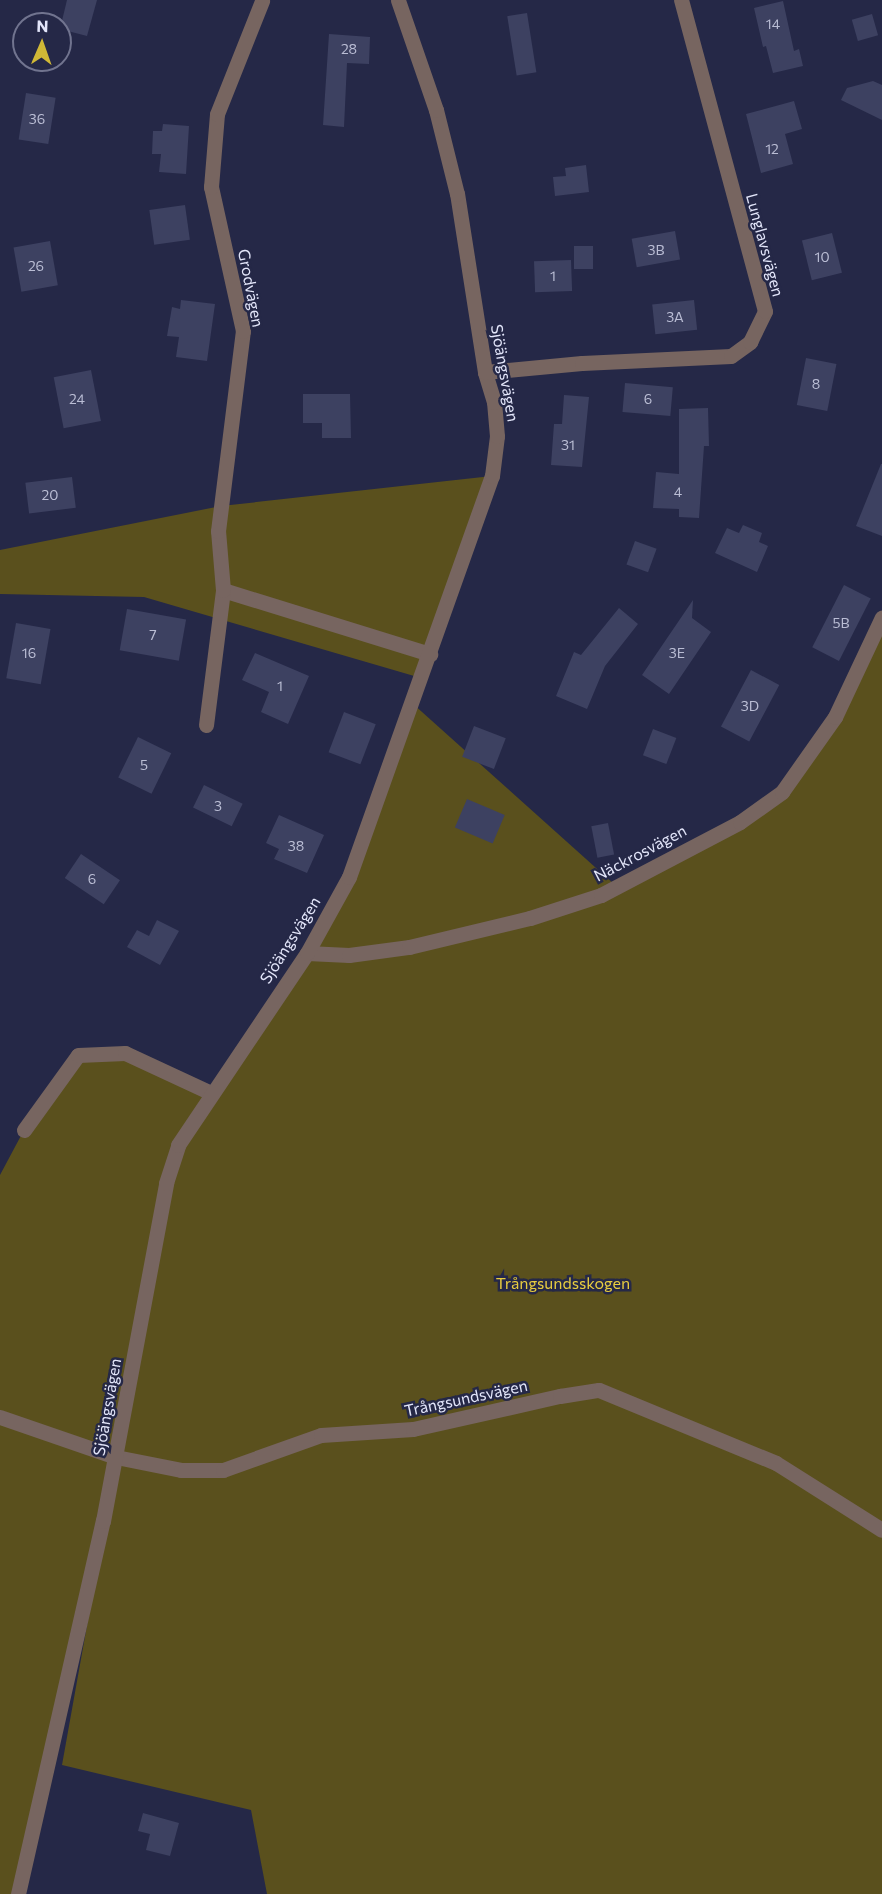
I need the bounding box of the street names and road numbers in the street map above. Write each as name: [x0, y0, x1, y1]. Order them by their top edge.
street label: Lunglavsvägen: [742, 191, 788, 299]
street label: Grodvägen: [234, 247, 268, 329]
street label: Sjöängsvägen: [487, 323, 523, 423]
street label: Näckrosvägen: [590, 821, 690, 885]
street label: Sjöängsvägen: [256, 893, 324, 987]
street label: Sjöängsvägen: [89, 1357, 125, 1457]
street label: Trångsundsvägen: [403, 1376, 529, 1420]

